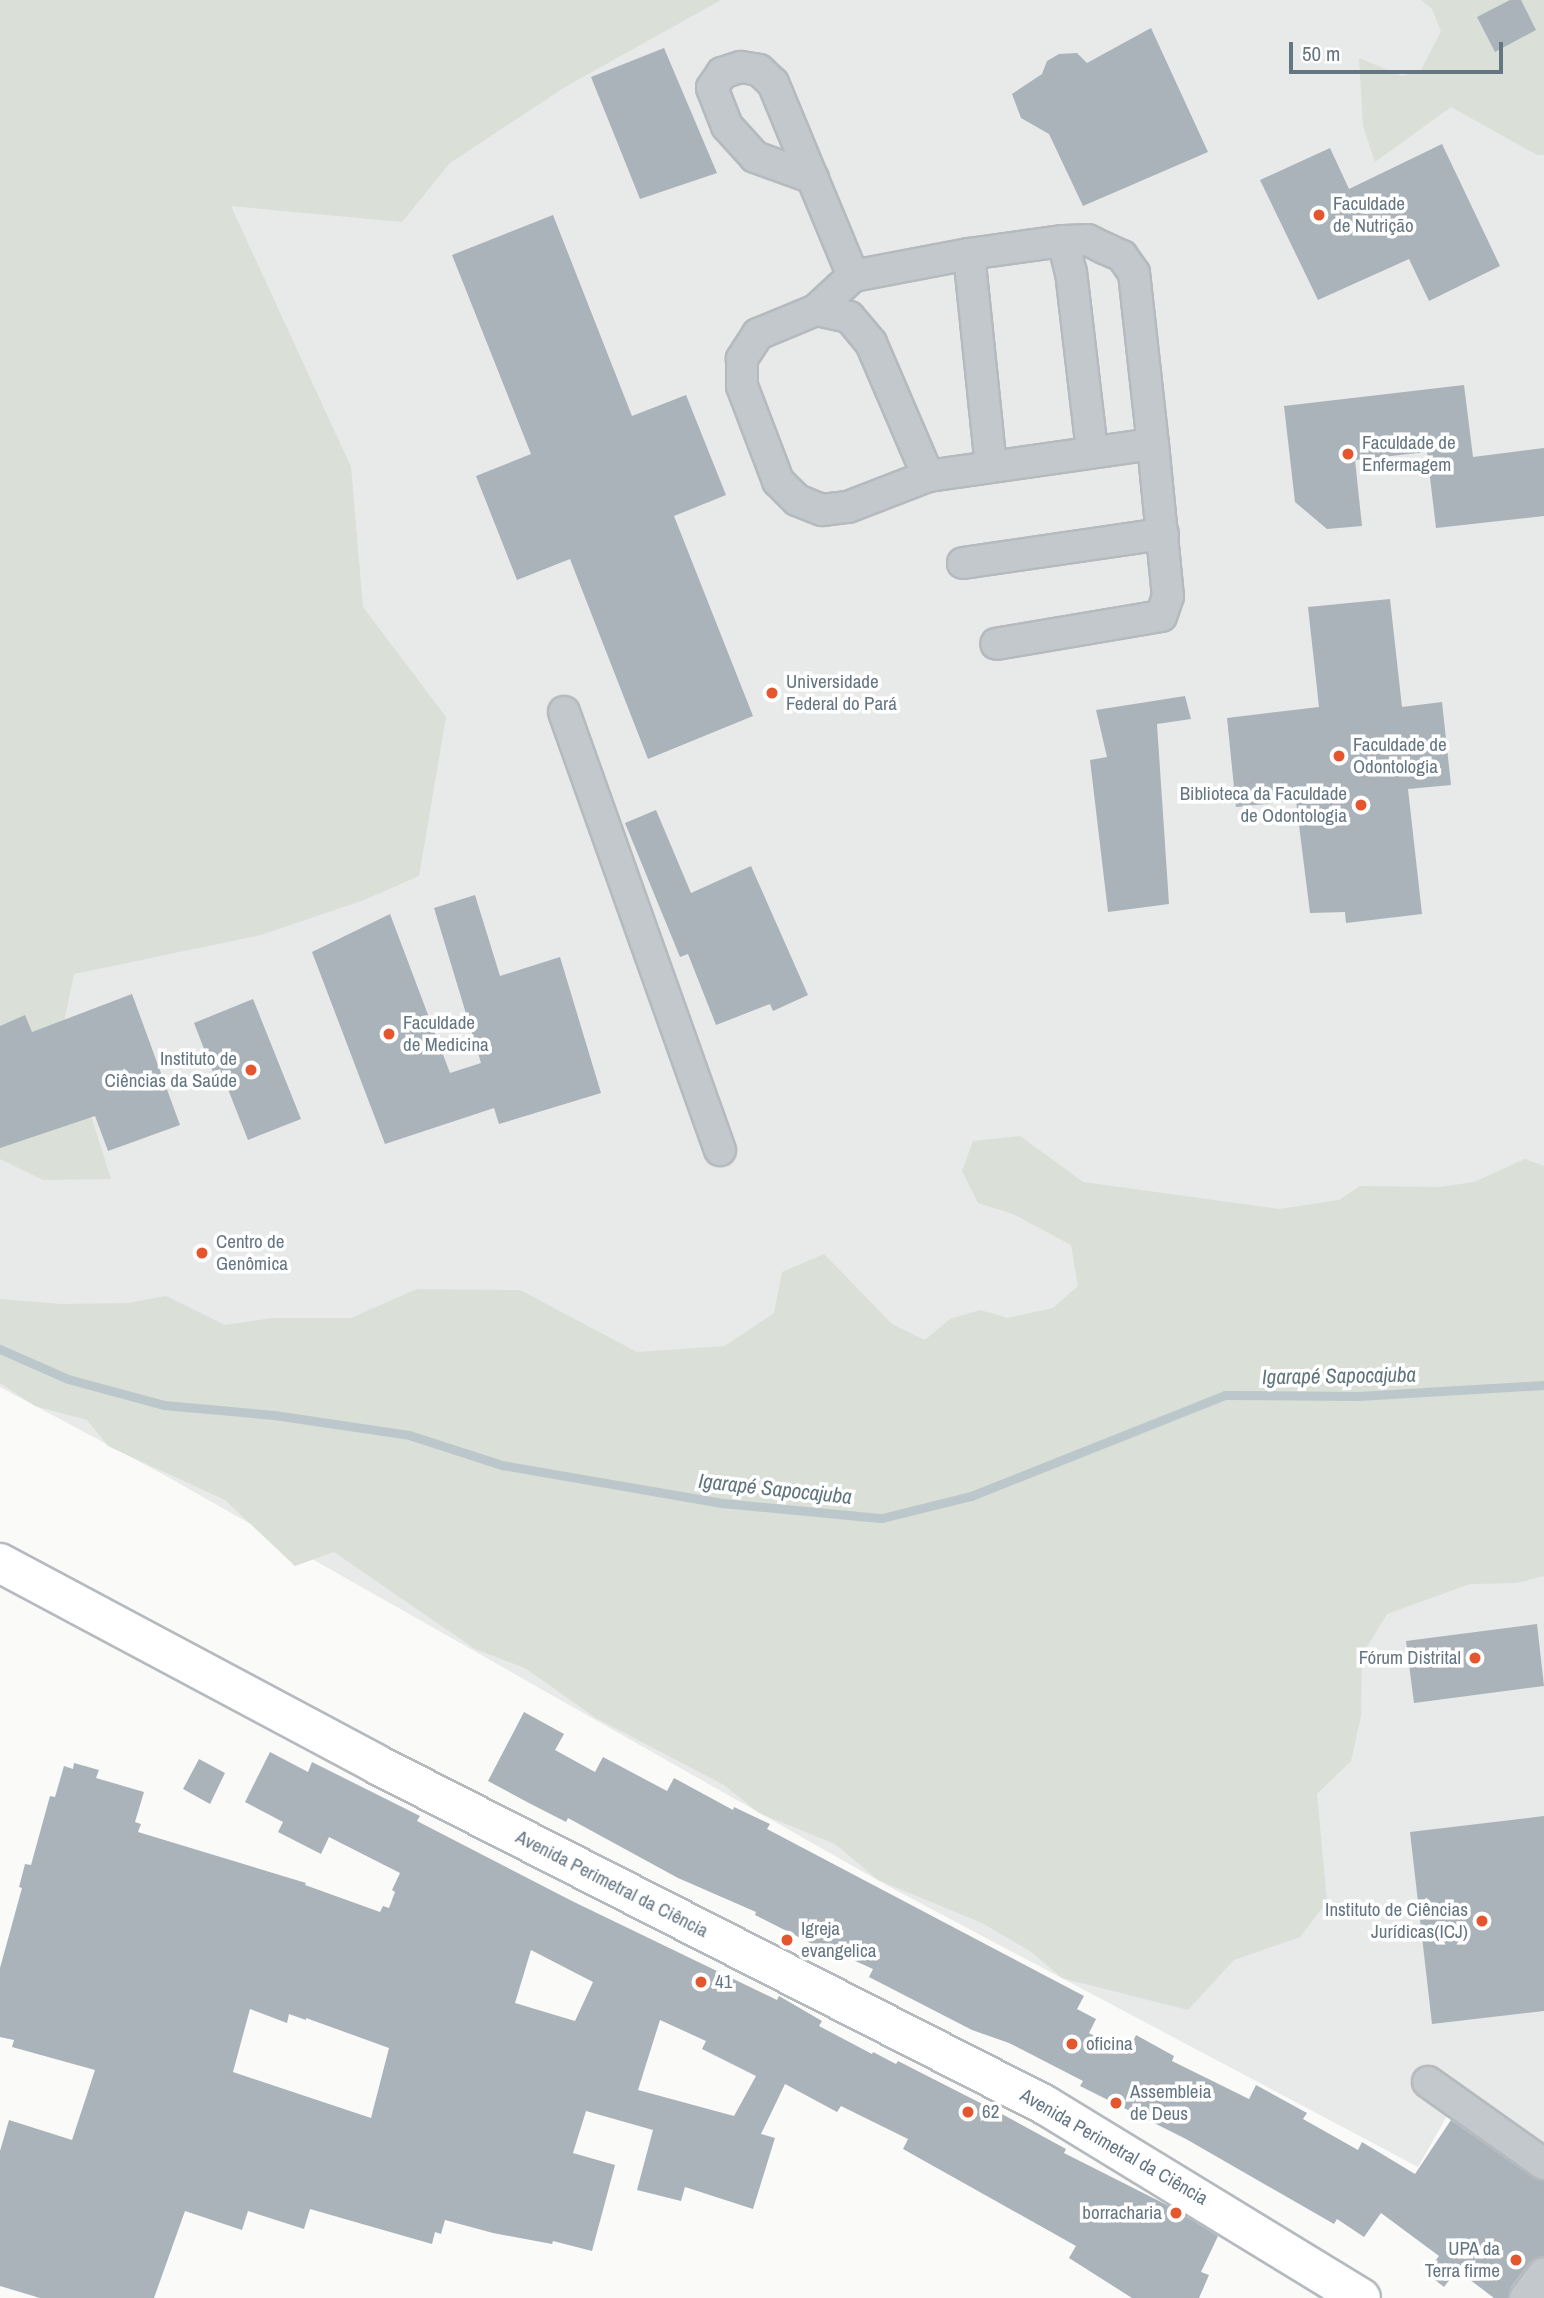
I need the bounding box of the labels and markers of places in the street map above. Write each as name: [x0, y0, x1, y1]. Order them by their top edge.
place label: Faculdade de Nutrição: [1333, 193, 1414, 237]
marker: Faculdade de Nutrição: [1311, 207, 1327, 223]
place label: Faculdade de Enfermagem: [1362, 432, 1456, 476]
marker: Faculdade de Enfermagem: [1340, 446, 1356, 462]
place label: Universidade Federal do Pará: [786, 671, 897, 715]
marker: Universidade Federal do Pará: [764, 685, 780, 701]
place label: Faculdade de Odontologia: [1353, 734, 1447, 778]
marker: Faculdade de Odontologia: [1331, 748, 1347, 764]
place label: Biblioteca da Faculdade de Odontologia: [1180, 783, 1347, 827]
marker: Biblioteca da Faculdade de Odontologia: [1353, 797, 1369, 813]
place label: Faculdade de Medicina: [403, 1012, 489, 1056]
marker: Faculdade de Medicina: [381, 1026, 397, 1042]
place label: Instituto de Ciências da Saúde: [104, 1048, 237, 1092]
marker: Instituto de Ciências da Saúde: [243, 1062, 259, 1078]
place label: Centro de Genômica: [216, 1231, 288, 1275]
marker: Centro de Genômica: [194, 1245, 210, 1261]
place label: Fórum Distrital: [1359, 1647, 1461, 1669]
marker: Fórum Distrital: [1467, 1650, 1483, 1666]
place label: Instituto de Ciências Jurídicas(ICJ): [1325, 1899, 1468, 1943]
marker: Instituto de Ciências Jurídicas(ICJ): [1474, 1913, 1490, 1929]
place label: Igreja evangelica: [801, 1918, 876, 1962]
marker: Igreja evangelica: [779, 1932, 795, 1948]
place label: 41: [715, 1971, 732, 1993]
marker: 41: [693, 1974, 709, 1990]
place label: oficina: [1086, 2033, 1133, 2055]
marker: oficina: [1064, 2036, 1080, 2052]
place label: Assembleia de Deus: [1130, 2081, 1211, 2125]
marker: Assembleia de Deus: [1108, 2095, 1124, 2111]
place label: 62: [982, 2101, 999, 2123]
marker: 62: [960, 2104, 976, 2120]
place label: borracharia: [1082, 2202, 1162, 2224]
marker: borracharia: [1168, 2205, 1184, 2221]
place label: UPA da Terra firme: [1425, 2238, 1500, 2282]
marker: UPA da Terra firme: [1506, 2250, 1526, 2270]

